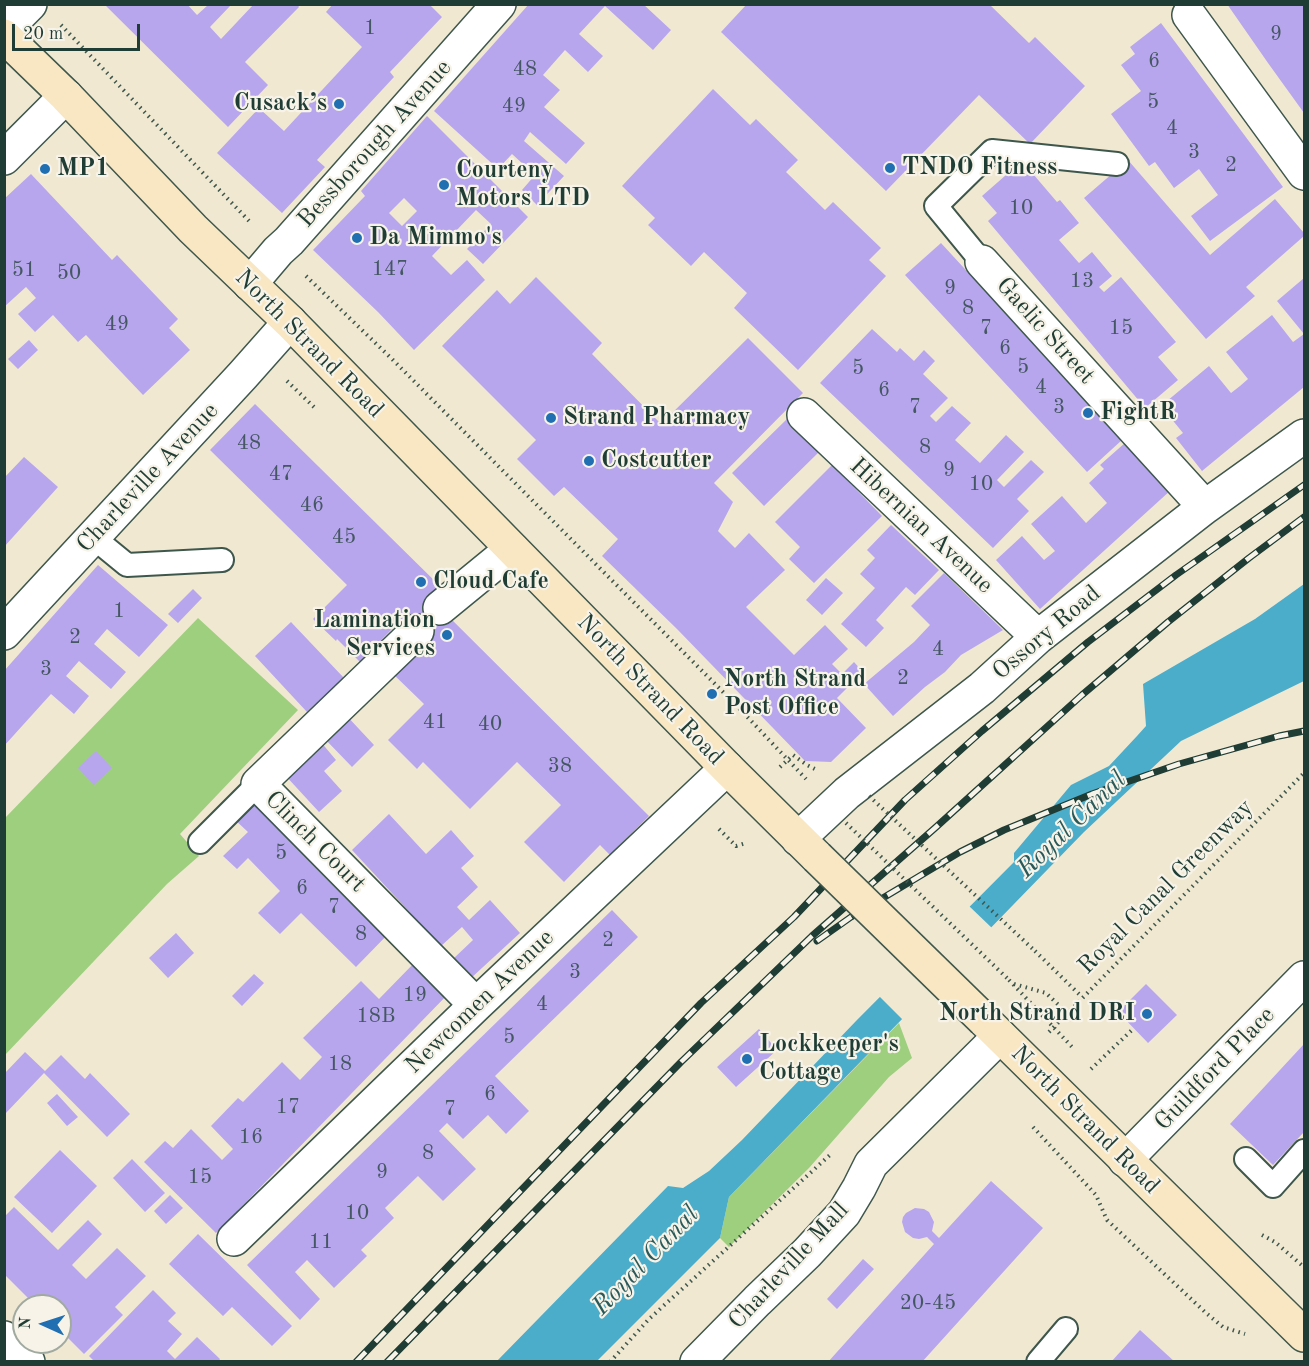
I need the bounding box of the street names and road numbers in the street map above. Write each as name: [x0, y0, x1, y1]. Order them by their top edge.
street label: Bessborough Avenue: [292, 54, 458, 234]
street label: North Strand Road: [228, 263, 390, 425]
street label: Gaelic Street: [989, 272, 1101, 390]
street label: Charleville Avenue: [71, 397, 225, 559]
street label: Hibernian Avenue: [843, 452, 999, 600]
street label: Ossory Road: [987, 579, 1107, 687]
street label: North Strand Road: [571, 608, 729, 772]
street label: Clinch Court: [258, 785, 372, 899]
street label: Royal Canal Greenway: [1072, 793, 1260, 981]
street label: Newcomen Avenue: [400, 924, 560, 1080]
street label: Guildford Place: [1149, 1001, 1281, 1137]
street label: North Strand Road: [1004, 1039, 1166, 1201]
street label: Charleville Mall: [723, 1197, 855, 1335]

